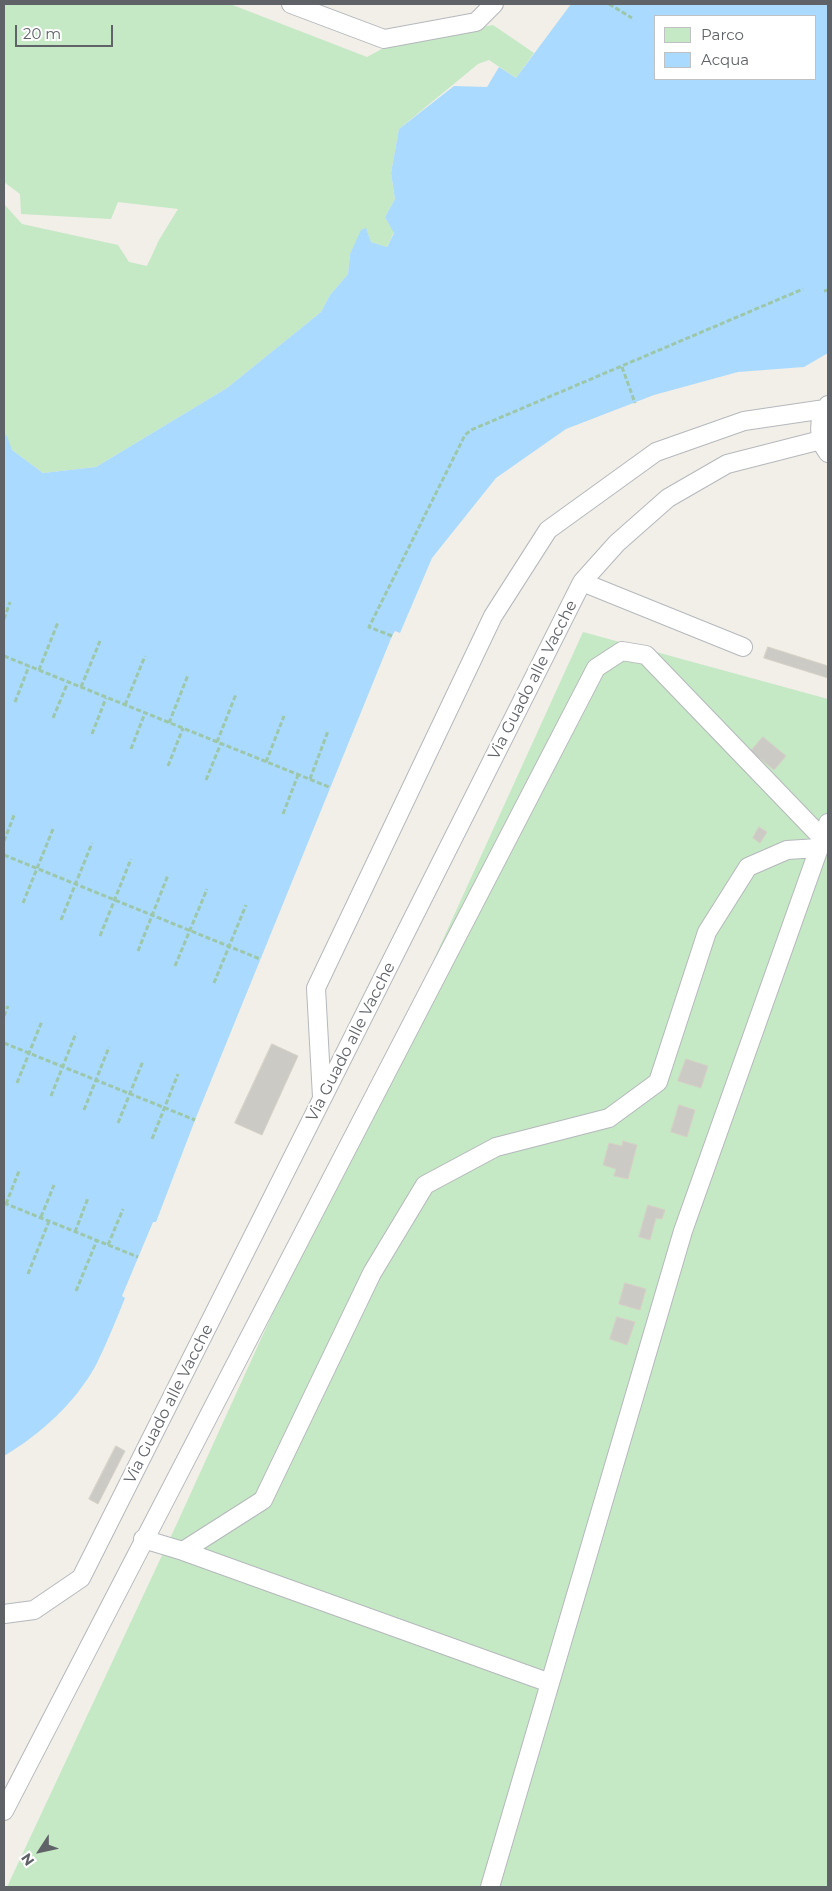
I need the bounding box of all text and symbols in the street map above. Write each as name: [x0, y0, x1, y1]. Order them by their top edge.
scale bar: [18, 15, 115, 47]
legend: [654, 15, 817, 80]
text: 20 m: [23, 24, 61, 43]
text: Parco: [701, 25, 744, 44]
text: Acqua: [701, 50, 749, 69]
street label: Via Guado alle Vacche: [484, 597, 582, 763]
street label: Via Guado alle Vacche: [302, 959, 400, 1125]
street label: Via Guado alle Vacche: [120, 1321, 218, 1487]
north arrow: [15, 1826, 65, 1876]
text: N: [17, 1850, 38, 1869]

